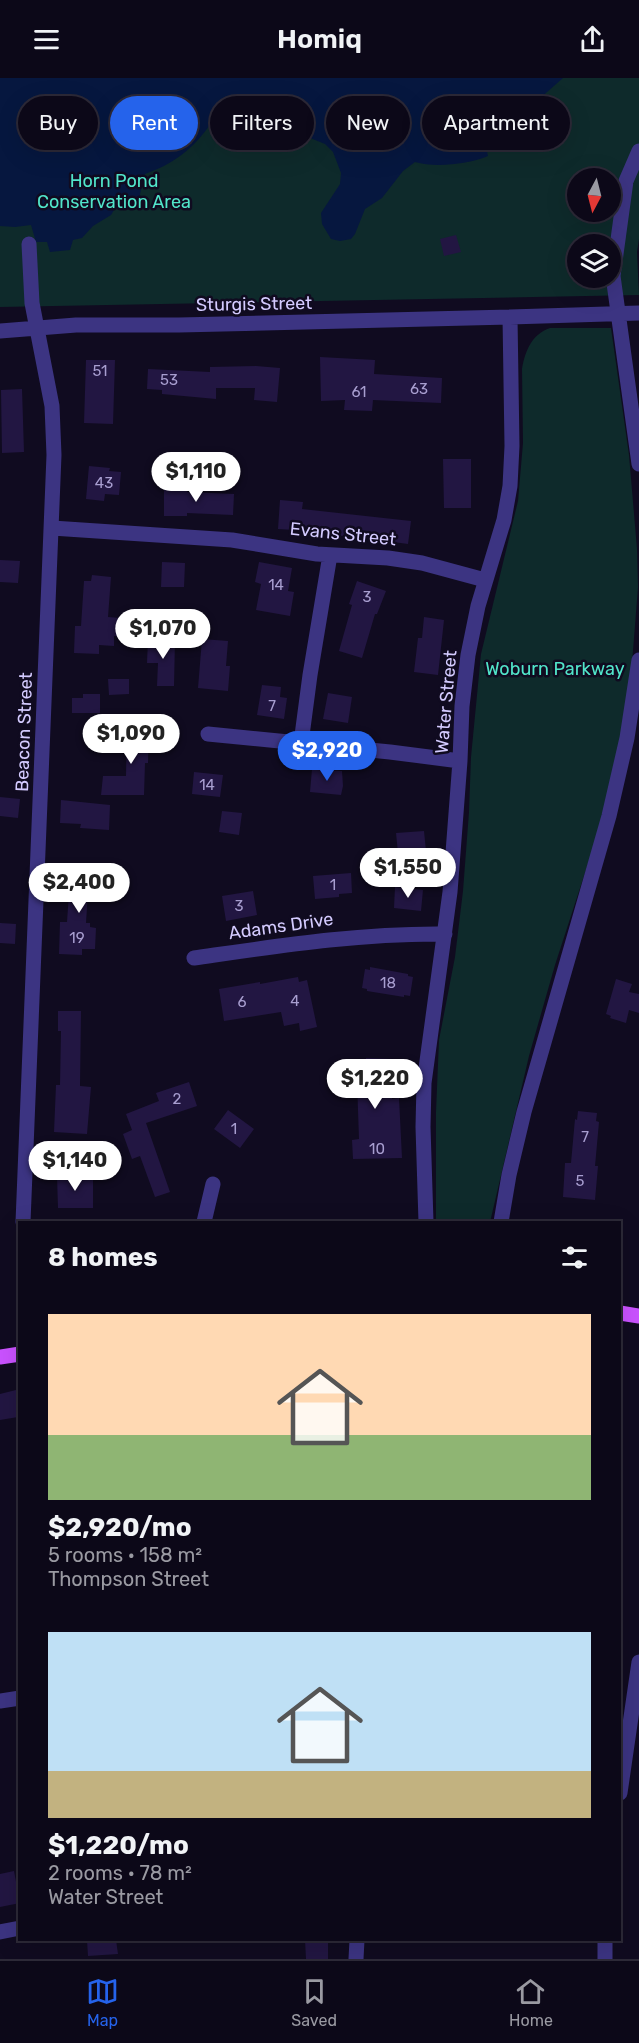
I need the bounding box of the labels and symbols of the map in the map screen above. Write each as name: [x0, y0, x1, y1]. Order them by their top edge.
north arrow: [567, 168, 621, 222]
park label: Horn Pond Conservation Area: [37, 170, 191, 213]
street label: Sturgis Street: [196, 292, 312, 316]
house number: 51: [92, 362, 108, 380]
house number: 53: [160, 371, 178, 389]
house number: 63: [410, 380, 428, 398]
house number: 61: [351, 383, 367, 401]
pin: $1,110: [147, 452, 245, 503]
house number: 43: [95, 474, 113, 492]
street label: Evans Street: [289, 517, 397, 551]
house number: 14: [268, 576, 284, 594]
house number: 3: [362, 588, 372, 606]
pin: $1,070: [114, 609, 212, 660]
street label: Water Street: [431, 649, 461, 755]
park label: Woburn Parkway: [485, 658, 625, 680]
street label: Beacon Street: [11, 672, 37, 792]
house number: 7: [268, 697, 276, 715]
pin: $1,090: [82, 714, 180, 765]
pin: $2,920: [278, 731, 376, 782]
house number: 14: [199, 776, 215, 794]
pin: $1,550: [359, 848, 457, 899]
pin: $2,400: [30, 863, 128, 914]
house number: 1: [330, 876, 336, 894]
house number: 3: [234, 897, 244, 915]
street label: Adams Drive: [227, 908, 335, 944]
house number: 19: [69, 929, 85, 947]
house number: 18: [380, 974, 396, 992]
house number: 4: [290, 992, 300, 1010]
house number: 6: [237, 993, 247, 1011]
pin: $1,220: [326, 1059, 424, 1110]
house number: 2: [173, 1090, 182, 1108]
house number: 1: [231, 1120, 237, 1138]
house number: 7: [581, 1128, 589, 1146]
house number: 10: [369, 1140, 385, 1158]
pin: $1,140: [26, 1141, 124, 1192]
house number: 5: [576, 1172, 585, 1190]

